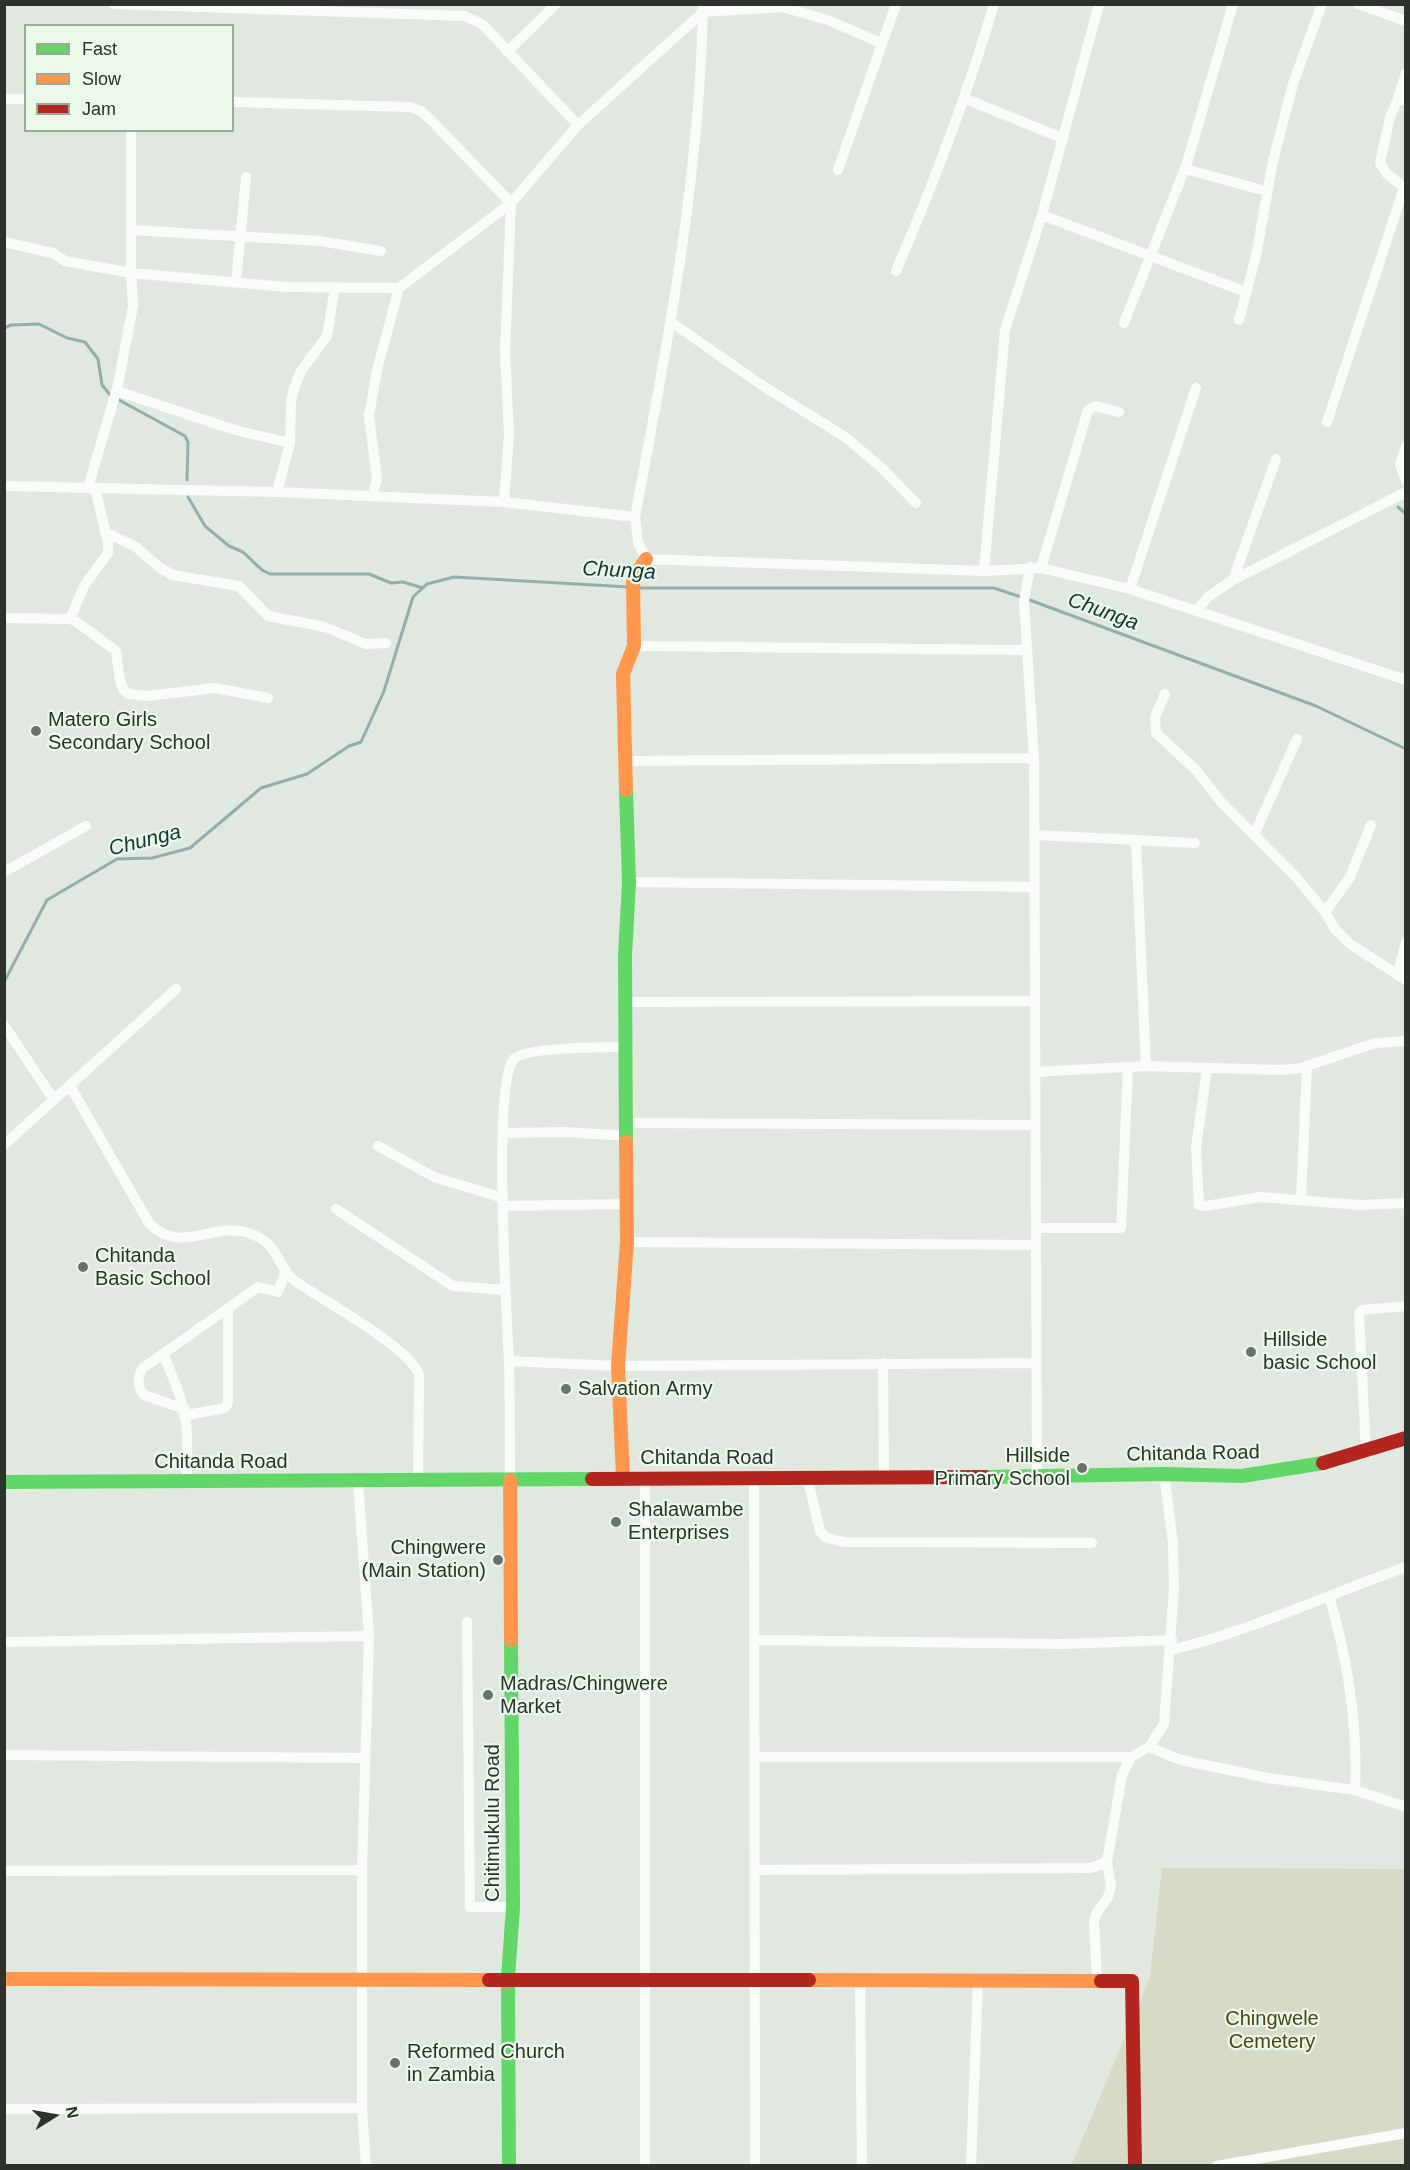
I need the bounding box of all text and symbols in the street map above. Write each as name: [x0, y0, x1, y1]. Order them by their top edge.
legend: [24, 24, 234, 132]
text: Fast: [82, 39, 117, 59]
text: Slow: [82, 69, 121, 89]
text: Jam: [82, 99, 116, 119]
water label: Chunga: [582, 556, 656, 586]
water label: Chunga: [1064, 588, 1142, 636]
place label: Matero Girls Secondary School: [48, 708, 210, 755]
marker: Matero Girls Secondary School: [29, 724, 43, 738]
water label: Chunga: [106, 820, 184, 862]
place label: Chitanda Basic School: [95, 1244, 211, 1291]
marker: Chitanda Basic School: [76, 1260, 90, 1274]
place label: Hillside basic School: [1263, 1328, 1376, 1375]
marker: Hillside basic School: [1244, 1345, 1258, 1359]
place label: Salvation Army: [578, 1377, 712, 1401]
marker: Salvation Army: [559, 1382, 573, 1396]
street label: Chitanda Road: [1126, 1441, 1260, 1467]
place label: Hillside Primary School: [934, 1444, 1070, 1491]
street label: Chitanda Road: [640, 1446, 774, 1470]
street label: Chitanda Road: [154, 1450, 288, 1474]
marker: Hillside Primary School: [1075, 1461, 1089, 1475]
place label: Shalawambe Enterprises: [628, 1498, 744, 1545]
marker: Shalawambe Enterprises: [609, 1515, 623, 1529]
place label: Chingwere (Main Station): [362, 1536, 486, 1583]
marker: Chingwere (Main Station): [491, 1553, 505, 1567]
place label: Madras/Chingwere Market: [500, 1672, 668, 1719]
marker: Madras/Chingwere Market: [481, 1688, 495, 1702]
street label: Chitimukulu Road: [481, 1744, 505, 1902]
park label: Chingwele Cemetery: [1225, 2007, 1319, 2054]
place label: Reformed Church in Zambia: [407, 2040, 565, 2087]
marker: Reformed Church in Zambia: [388, 2056, 402, 2070]
north arrow: [24, 2086, 84, 2146]
text: N: [63, 2105, 82, 2120]

